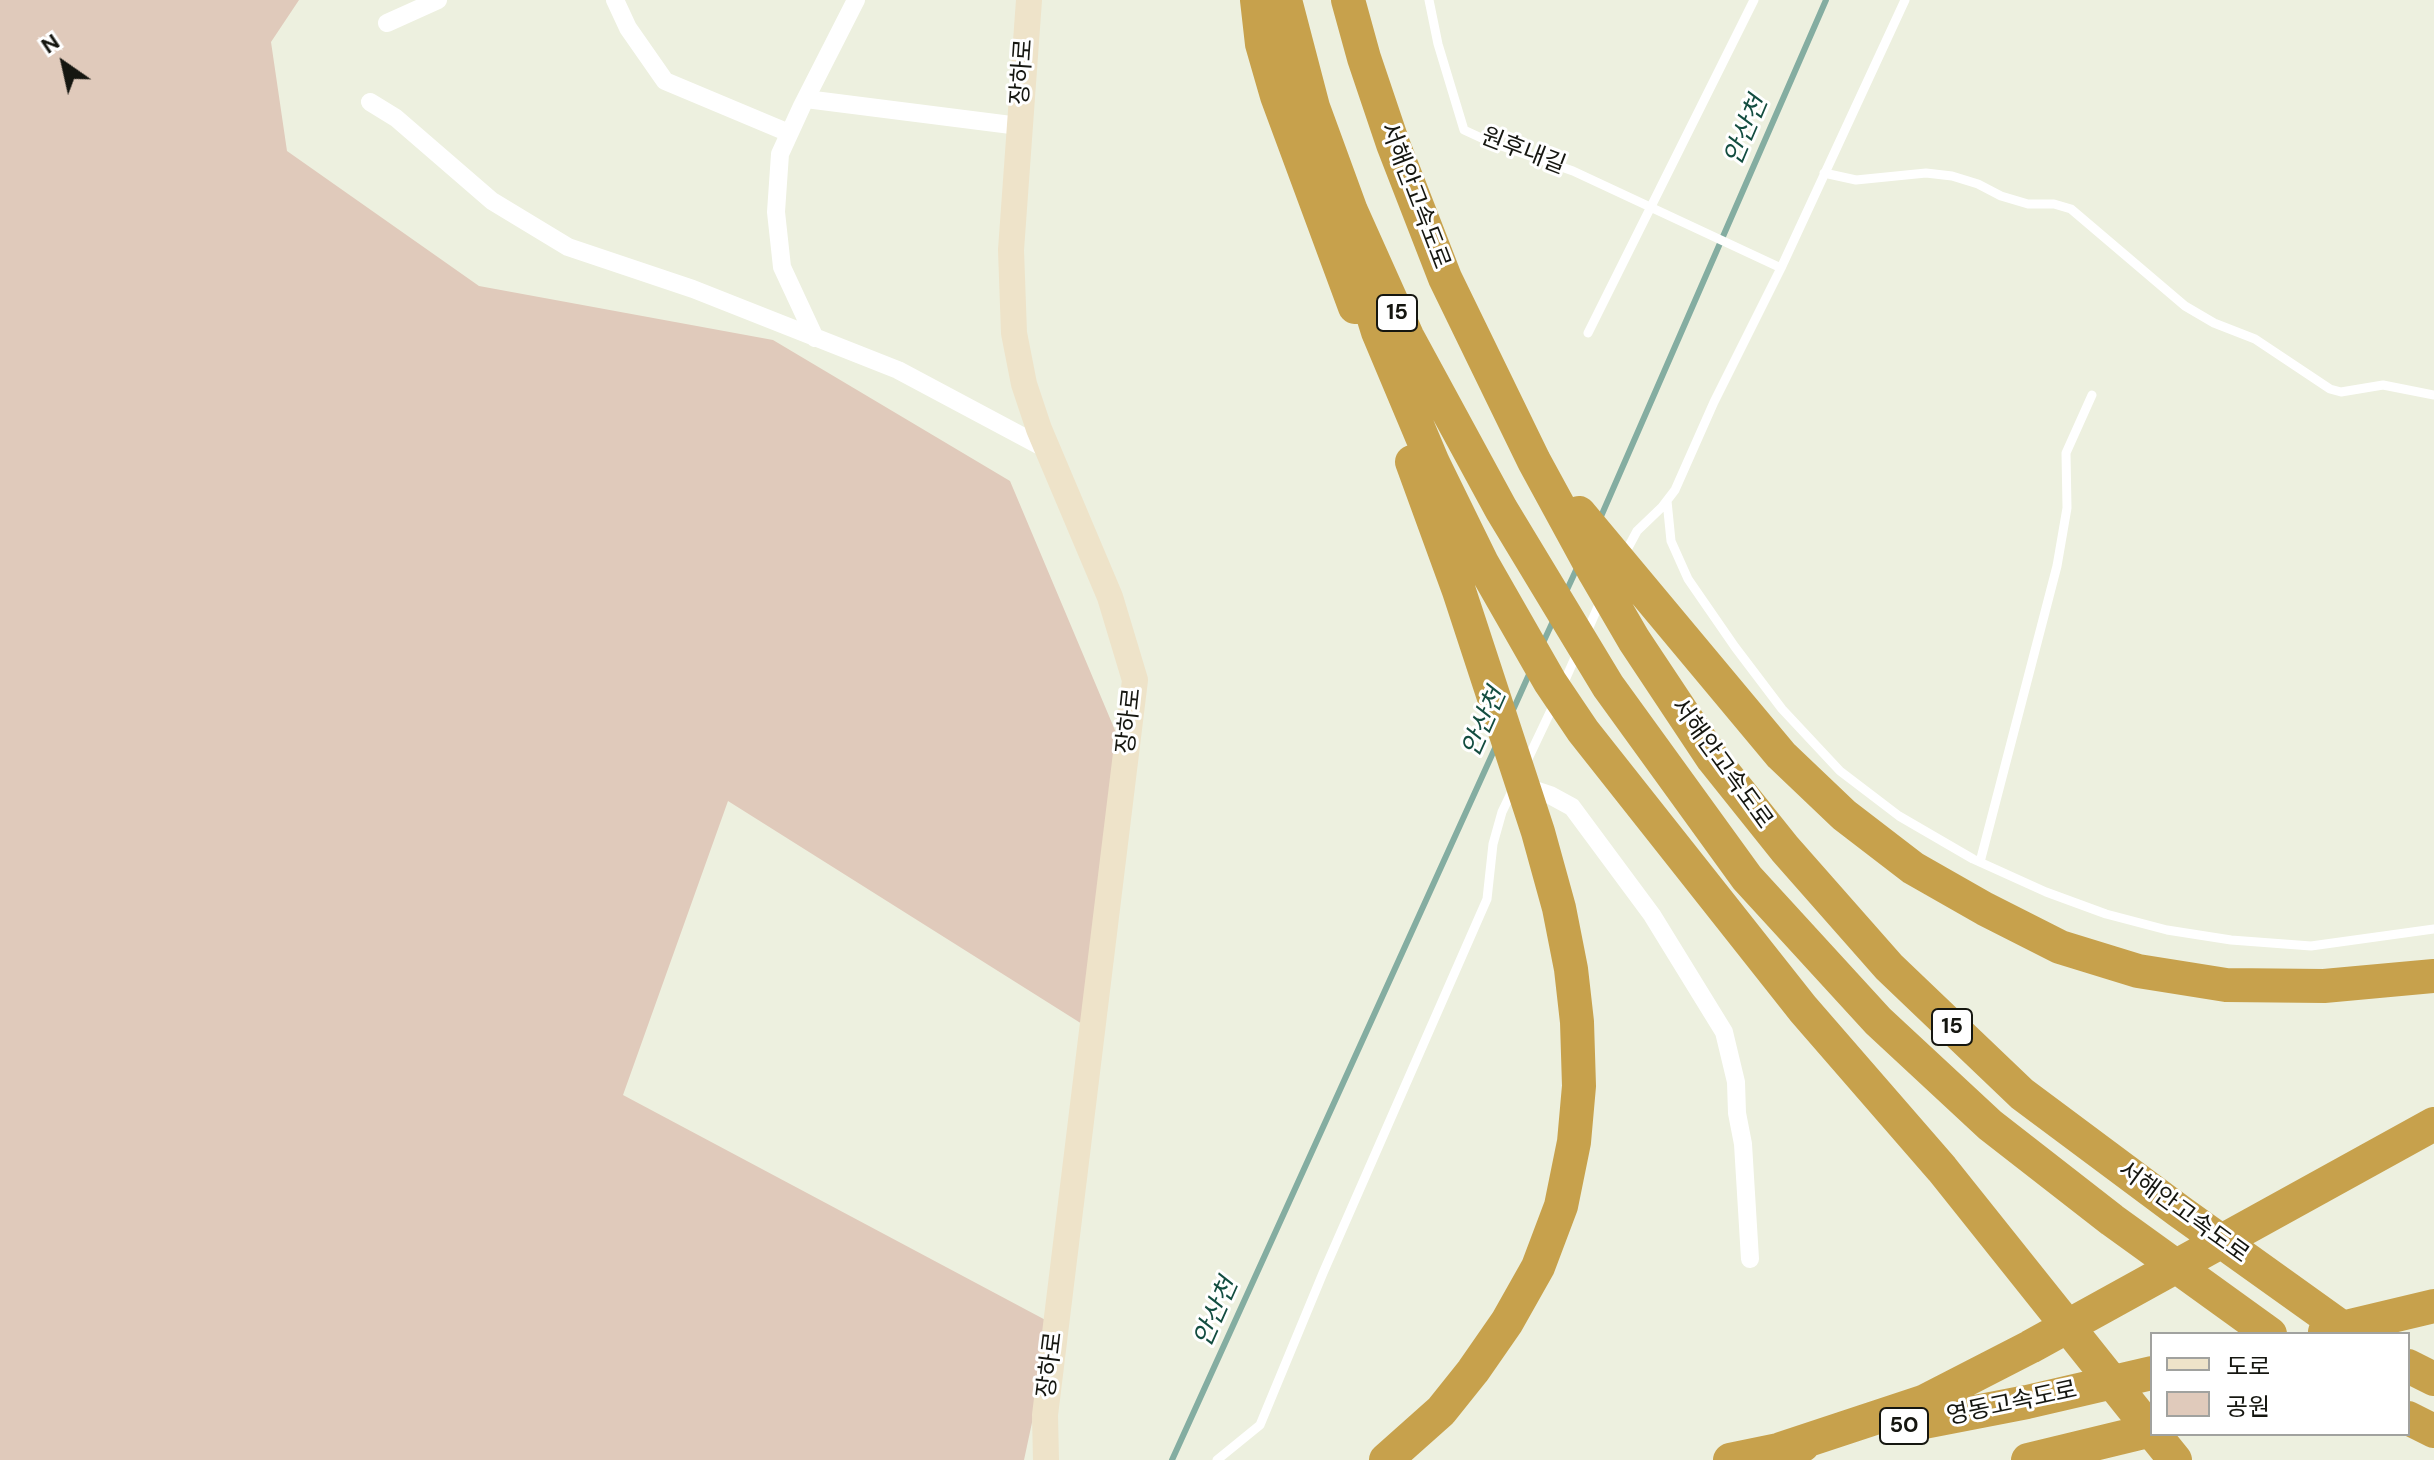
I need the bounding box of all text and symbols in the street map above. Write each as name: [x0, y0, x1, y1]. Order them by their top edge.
north arrow: [24, 24, 104, 104]
text: N: [36, 27, 65, 60]
street label: 장하로: [1006, 38, 1040, 106]
water label: 안산천: [1719, 92, 1775, 170]
street label: 서해안고속도로: [1373, 119, 1455, 273]
street label: 원후내길: [1477, 123, 1569, 181]
road number: 15: [1377, 295, 1417, 331]
water label: 안산천: [1456, 684, 1514, 762]
street label: 장하로: [1112, 687, 1148, 755]
street label: 서해안고속도로: [1664, 693, 1778, 835]
road number: 15: [1932, 1009, 1972, 1045]
street label: 서해안고속도로: [2112, 1156, 2254, 1270]
water label: 안산천: [1188, 1274, 1246, 1352]
street label: 장하로: [1033, 1330, 1069, 1400]
legend: [2150, 1332, 2410, 1436]
text: 도로: [2226, 1351, 2270, 1382]
street label: 영동고속도로: [1944, 1376, 2080, 1432]
text: 공원: [2226, 1391, 2270, 1422]
road number: 50: [1880, 1408, 1928, 1444]

